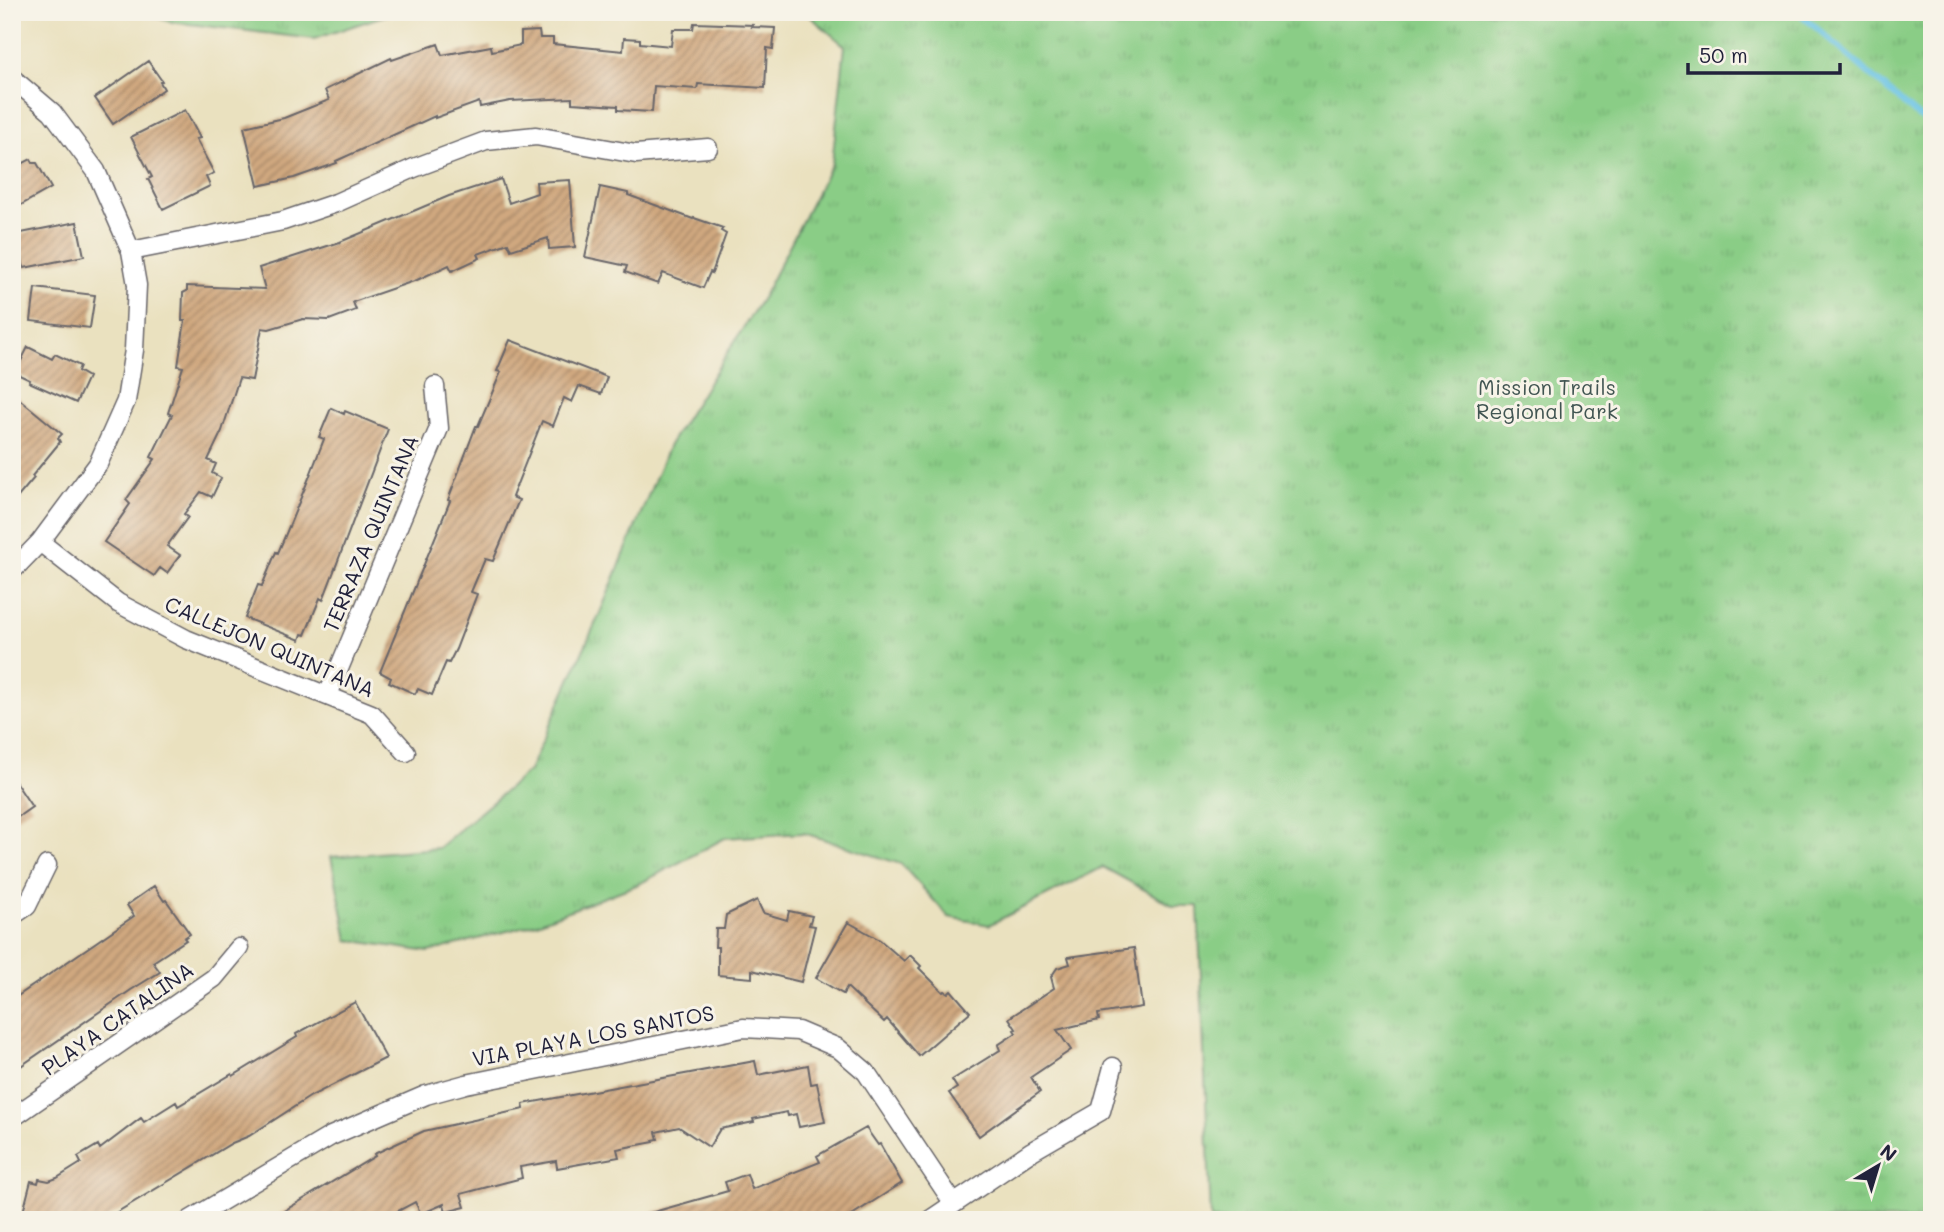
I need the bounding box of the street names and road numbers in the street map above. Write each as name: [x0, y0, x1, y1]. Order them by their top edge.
street label: TERRAZA QUINTANA: [316, 430, 424, 636]
street label: CALLEJON QUINTANA: [161, 590, 379, 702]
street label: PLAYA CATALINA: [36, 955, 198, 1081]
street label: VIA PLAYA LOS SANTOS: [470, 998, 716, 1072]

